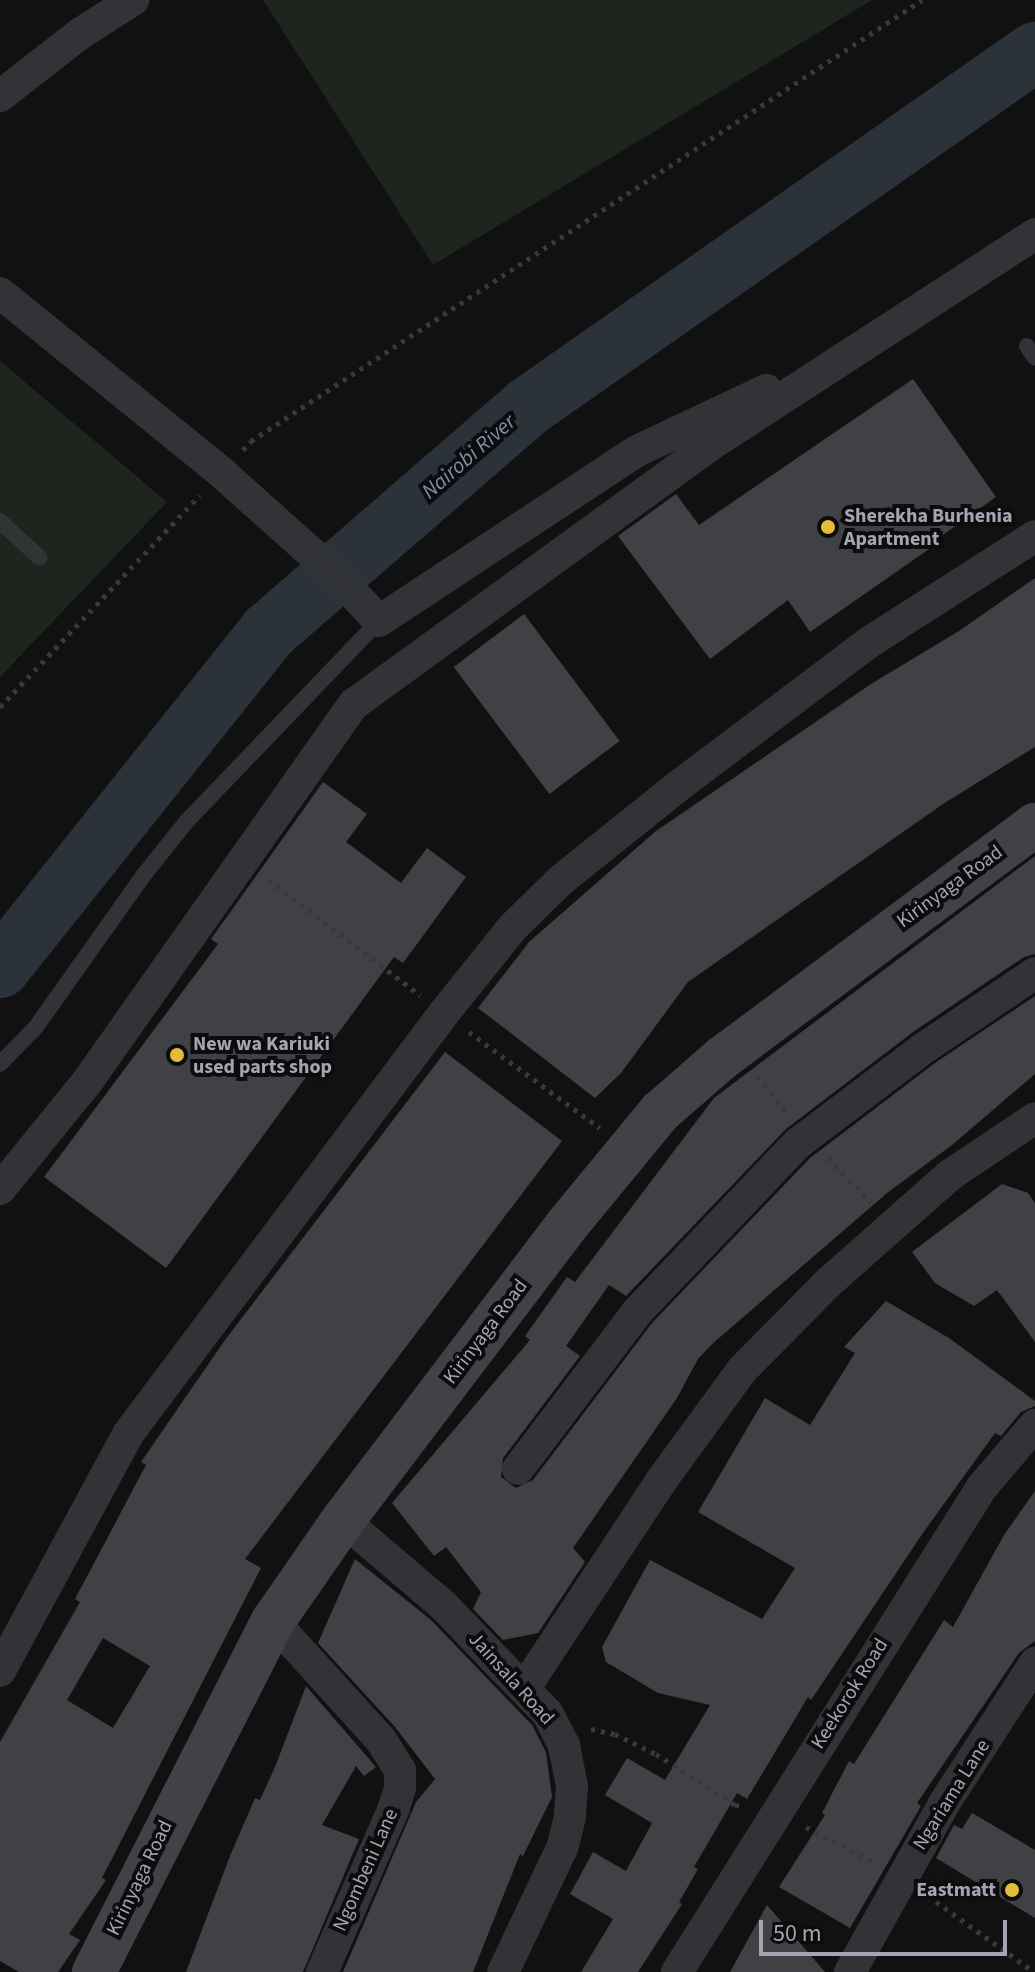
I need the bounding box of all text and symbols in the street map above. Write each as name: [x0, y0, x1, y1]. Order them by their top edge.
water label: Nairobi River: [417, 409, 521, 505]
place label: Sherekha Burhenia Apartment: [844, 504, 1013, 551]
marker: Sherekha Burhenia Apartment: [819, 518, 837, 536]
street label: Kirinyaga Road: [892, 841, 1008, 933]
place label: New wa Kariuki used parts shop: [193, 1032, 332, 1079]
marker: New wa Kariuki used parts shop: [168, 1046, 186, 1064]
street label: Kirinyaga Road: [439, 1275, 533, 1389]
street label: Jainsala Road: [463, 1628, 559, 1730]
street label: Keekorok Road: [806, 1634, 894, 1754]
street label: Ngariama Lane: [908, 1735, 996, 1855]
street label: Ngombeni Lane: [328, 1805, 404, 1935]
street label: Kirinyaga Road: [102, 1817, 178, 1939]
place label: Eastmatt: [916, 1878, 996, 1902]
marker: Eastmatt: [1003, 1881, 1021, 1899]
scale bar: [763, 1904, 1011, 1954]
text: 50 m: [773, 1916, 822, 1951]

